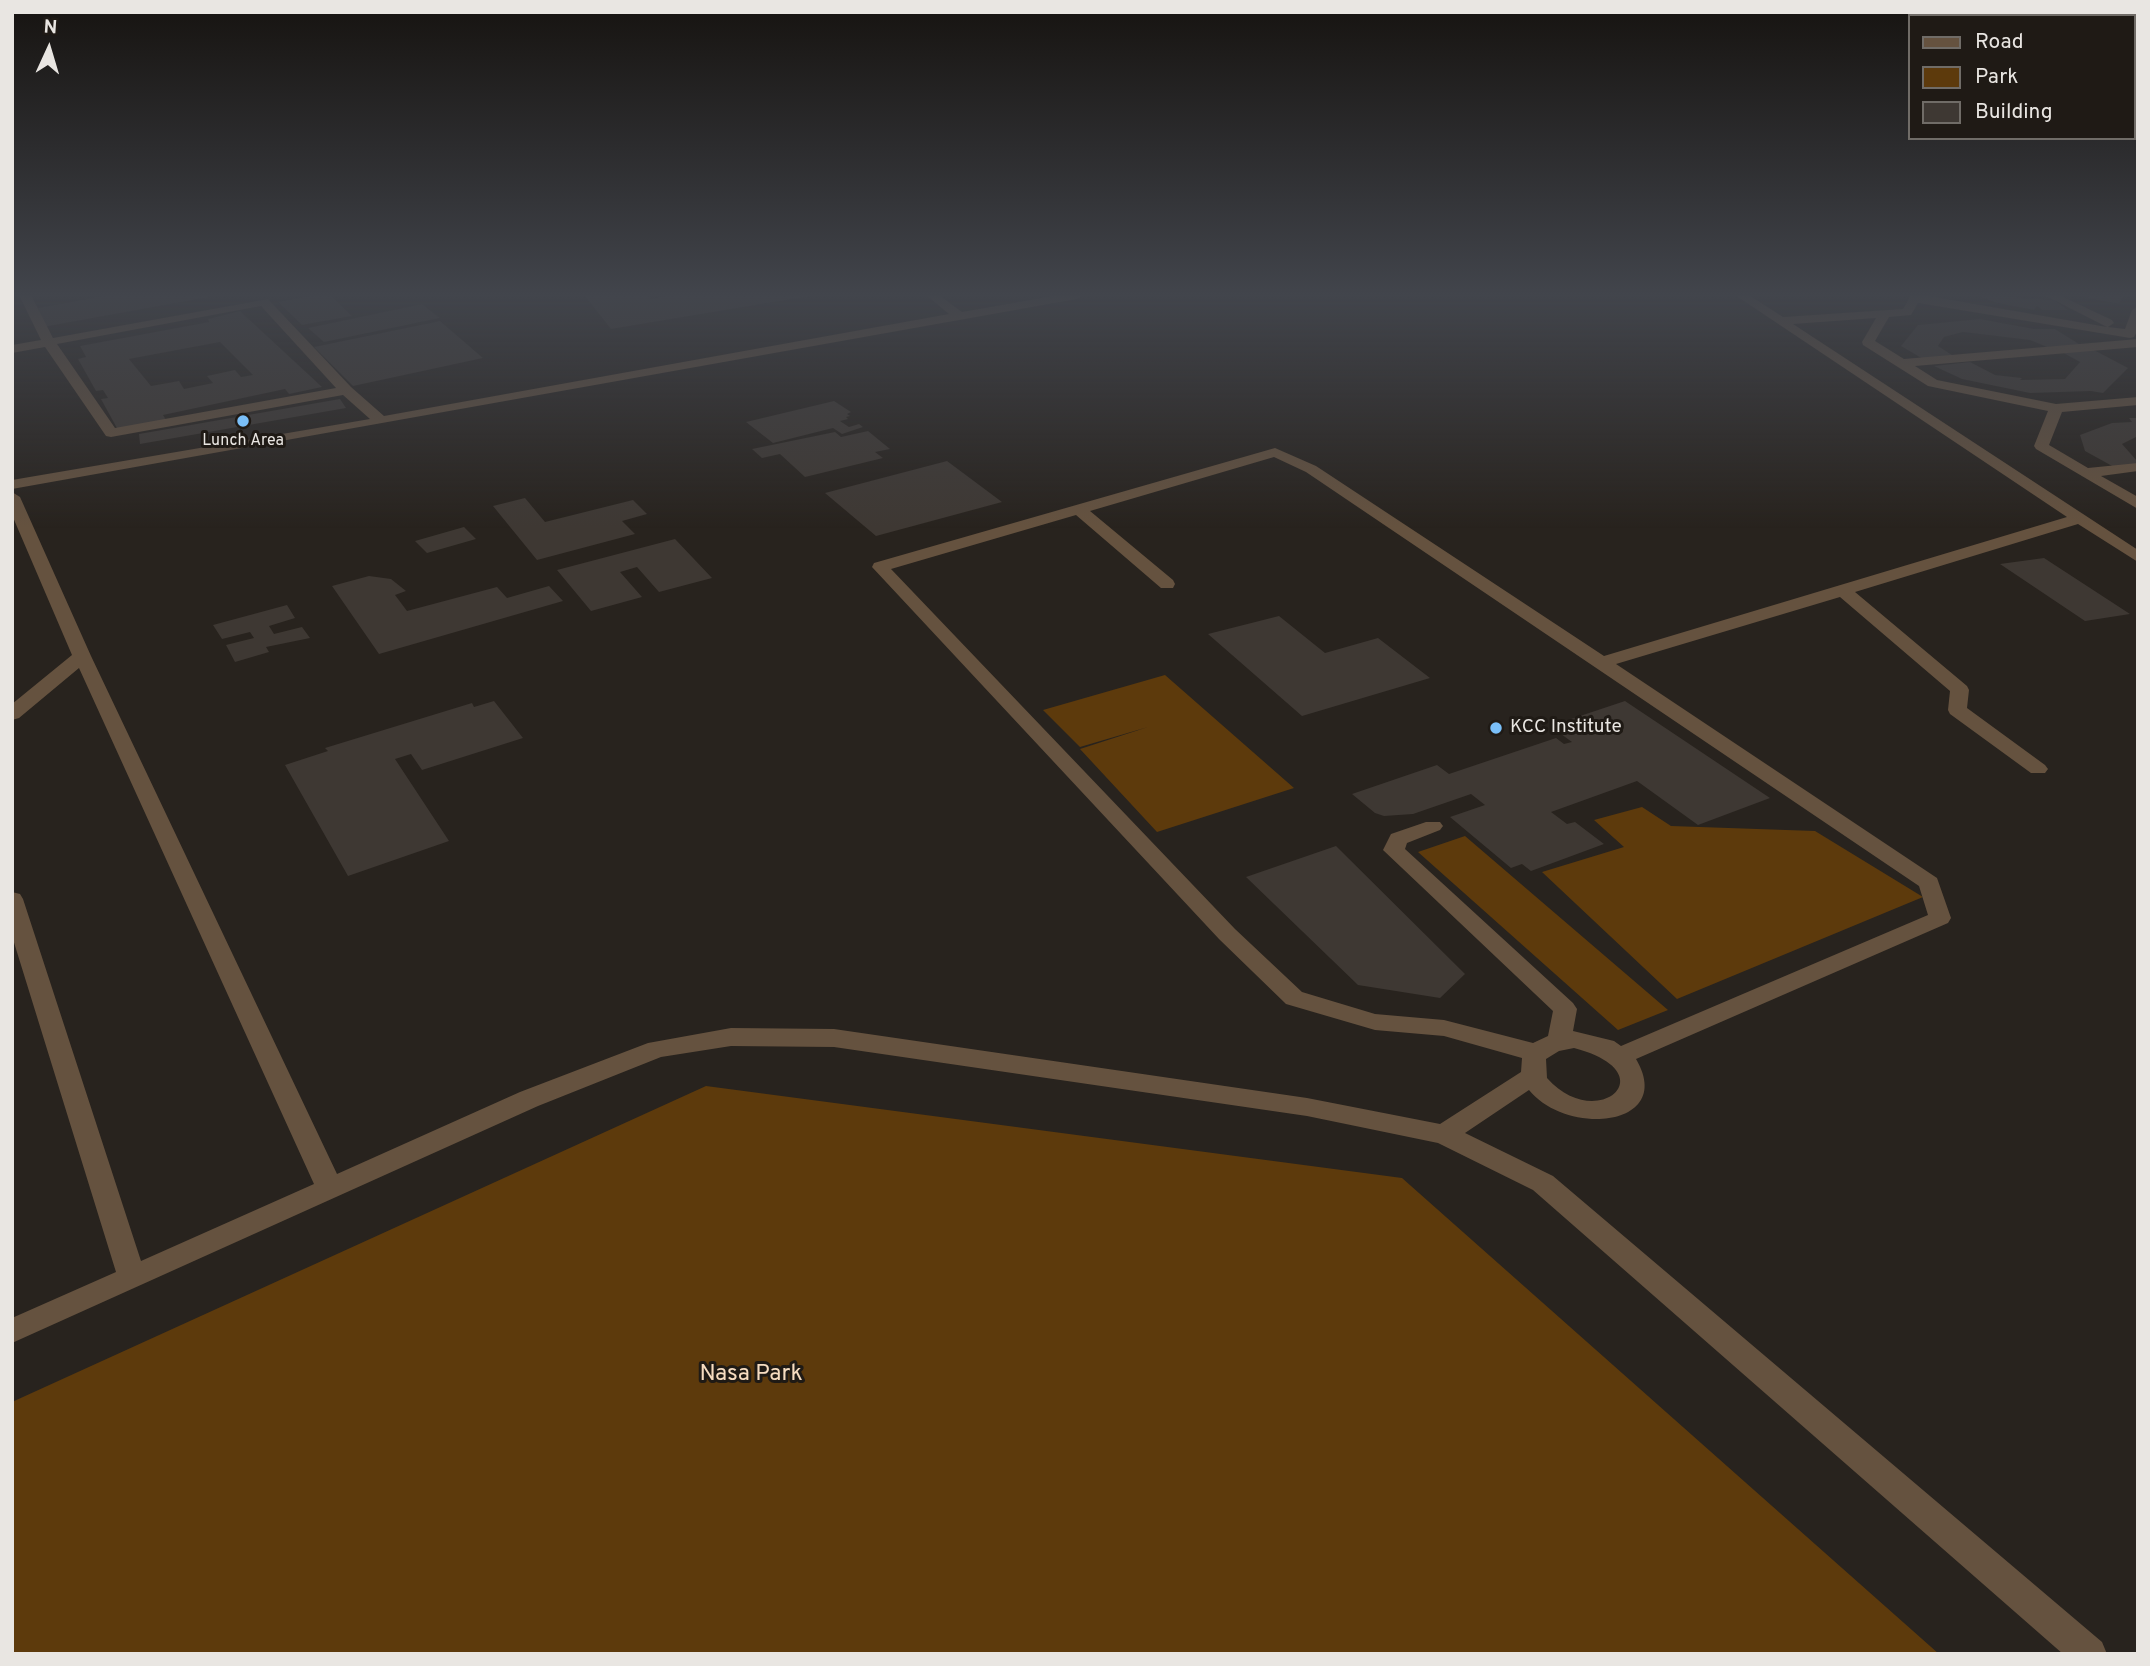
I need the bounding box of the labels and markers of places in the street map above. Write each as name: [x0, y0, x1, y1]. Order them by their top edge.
marker: Lunch Area: [235, 413, 251, 429]
place label: Lunch Area: [202, 432, 284, 452]
place label: KCC Institute: [1510, 717, 1622, 739]
marker: KCC Institute: [1488, 720, 1504, 736]

